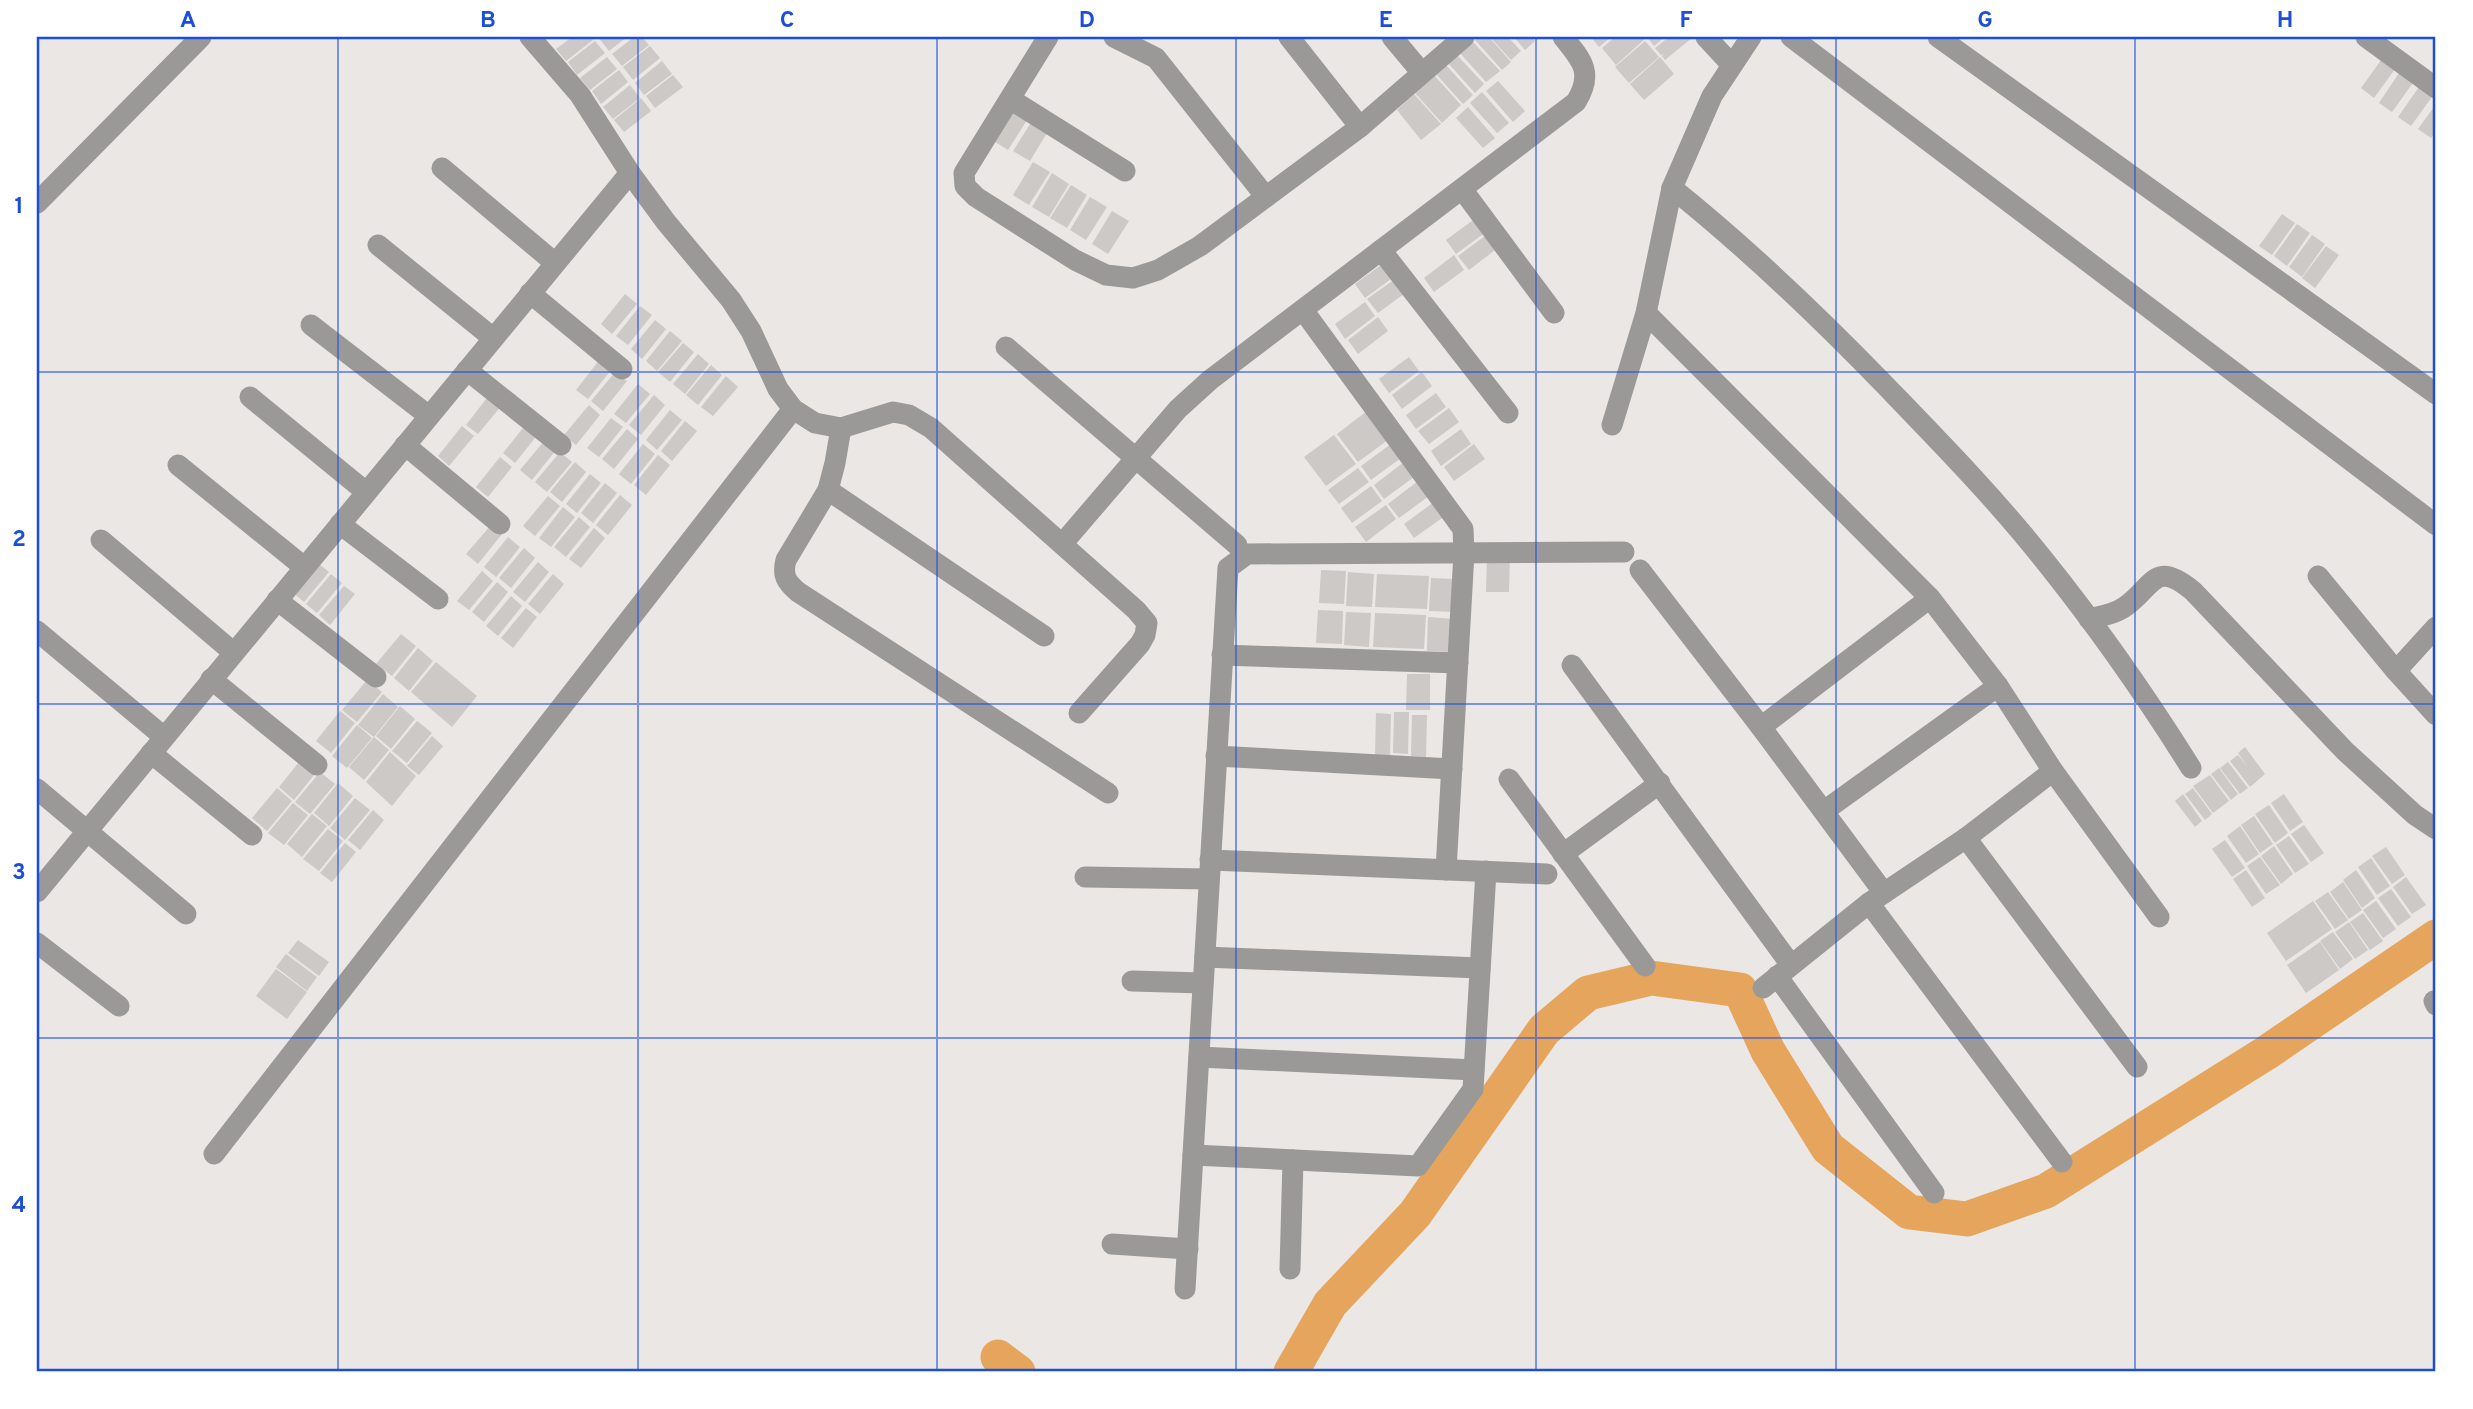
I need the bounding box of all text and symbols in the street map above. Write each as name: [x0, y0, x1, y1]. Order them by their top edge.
text: A: [180, 7, 196, 36]
text: B: [480, 7, 496, 36]
text: C: [780, 7, 794, 36]
text: D: [1079, 7, 1095, 36]
text: E: [1379, 7, 1393, 36]
text: F: [1679, 7, 1693, 36]
text: G: [1977, 7, 1993, 36]
text: H: [2277, 7, 2293, 36]
text: 1: [14, 193, 24, 222]
text: 2: [12, 526, 26, 555]
text: 3: [12, 859, 26, 888]
text: 4: [12, 1192, 26, 1221]

